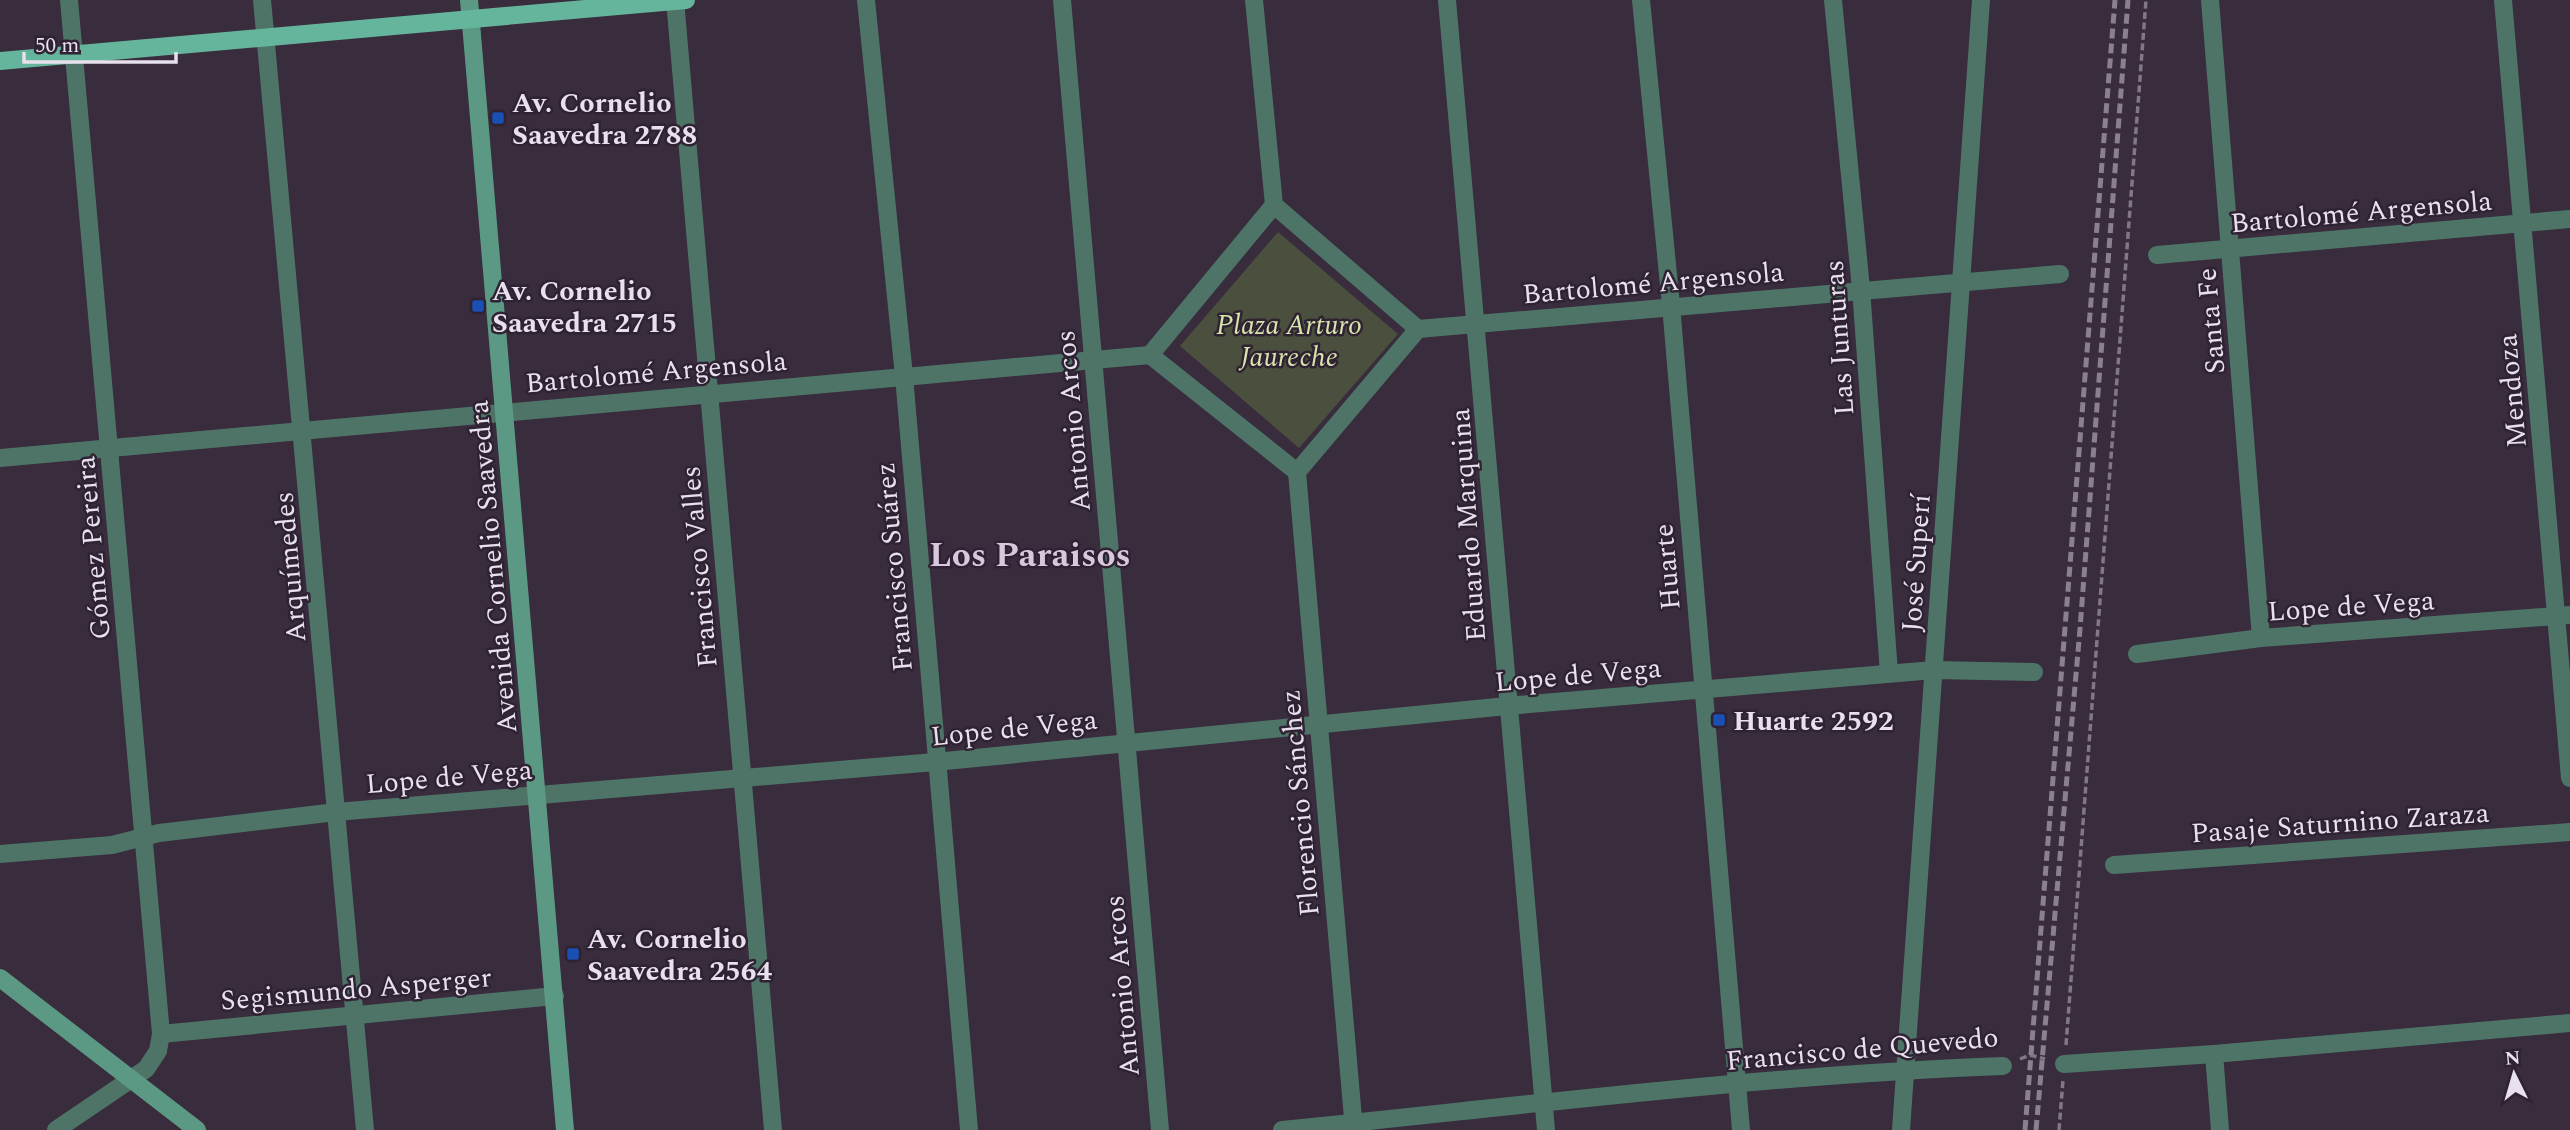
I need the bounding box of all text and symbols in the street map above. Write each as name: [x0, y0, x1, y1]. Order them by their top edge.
scale bar: [24, 21, 177, 65]
text: 50 m: [35, 30, 79, 62]
place label: Av. Cornelio Saavedra 2788: [512, 82, 697, 157]
marker: Av. Cornelio Saavedra 2788: [490, 110, 506, 126]
street label: Bartolomé Argensola: [2229, 180, 2494, 245]
street label: Bartolomé Argensola: [1521, 251, 1786, 316]
street label: Las Junturas: [1813, 259, 1866, 417]
street label: Santa Fe: [2185, 266, 2238, 376]
place label: Av. Cornelio Saavedra 2715: [492, 270, 677, 345]
marker: Av. Cornelio Saavedra 2715: [470, 298, 486, 314]
park label: Plaza Arturo Jaureche: [1216, 304, 1362, 379]
street label: Antonio Arcos: [1044, 328, 1103, 513]
street label: Mendoza: [2486, 332, 2539, 450]
street label: Bartolomé Argensola: [524, 340, 789, 405]
street label: Avenida Cornelio Saavedra: [457, 398, 529, 735]
street label: Eduardo Marquina: [1439, 406, 1498, 643]
street label: Gómez Pereira: [64, 454, 123, 641]
street label: Francisco Suárez: [864, 460, 925, 673]
street label: Francisco Valles: [669, 464, 730, 670]
street label: Arquímedes: [262, 490, 318, 644]
street label: José Superí: [1890, 491, 1943, 634]
street label: Huarte: [1642, 522, 1693, 612]
district label: Los Paraisos: [929, 529, 1131, 582]
street label: Lope de Vega: [2266, 579, 2436, 634]
street label: Lope de Vega: [1493, 647, 1664, 704]
street label: Florencio Sánchez: [1269, 688, 1332, 918]
street label: Lope de Vega: [929, 698, 1100, 759]
place label: Huarte 2592: [1733, 700, 1894, 743]
marker: Huarte 2592: [1711, 712, 1727, 728]
street label: Lope de Vega: [364, 749, 535, 806]
street label: Pasaje Saturnino Zaraza: [2189, 792, 2491, 855]
street label: Antonio Arcos: [1093, 893, 1152, 1078]
place label: Av. Cornelio Saavedra 2564: [587, 918, 773, 993]
marker: Av. Cornelio Saavedra 2564: [565, 946, 581, 962]
street label: Segismundo Asperger: [219, 956, 494, 1023]
street label: Francisco de Quevedo: [1724, 1016, 2000, 1083]
north arrow: [2479, 1039, 2549, 1109]
text: N: [2504, 1043, 2522, 1074]

